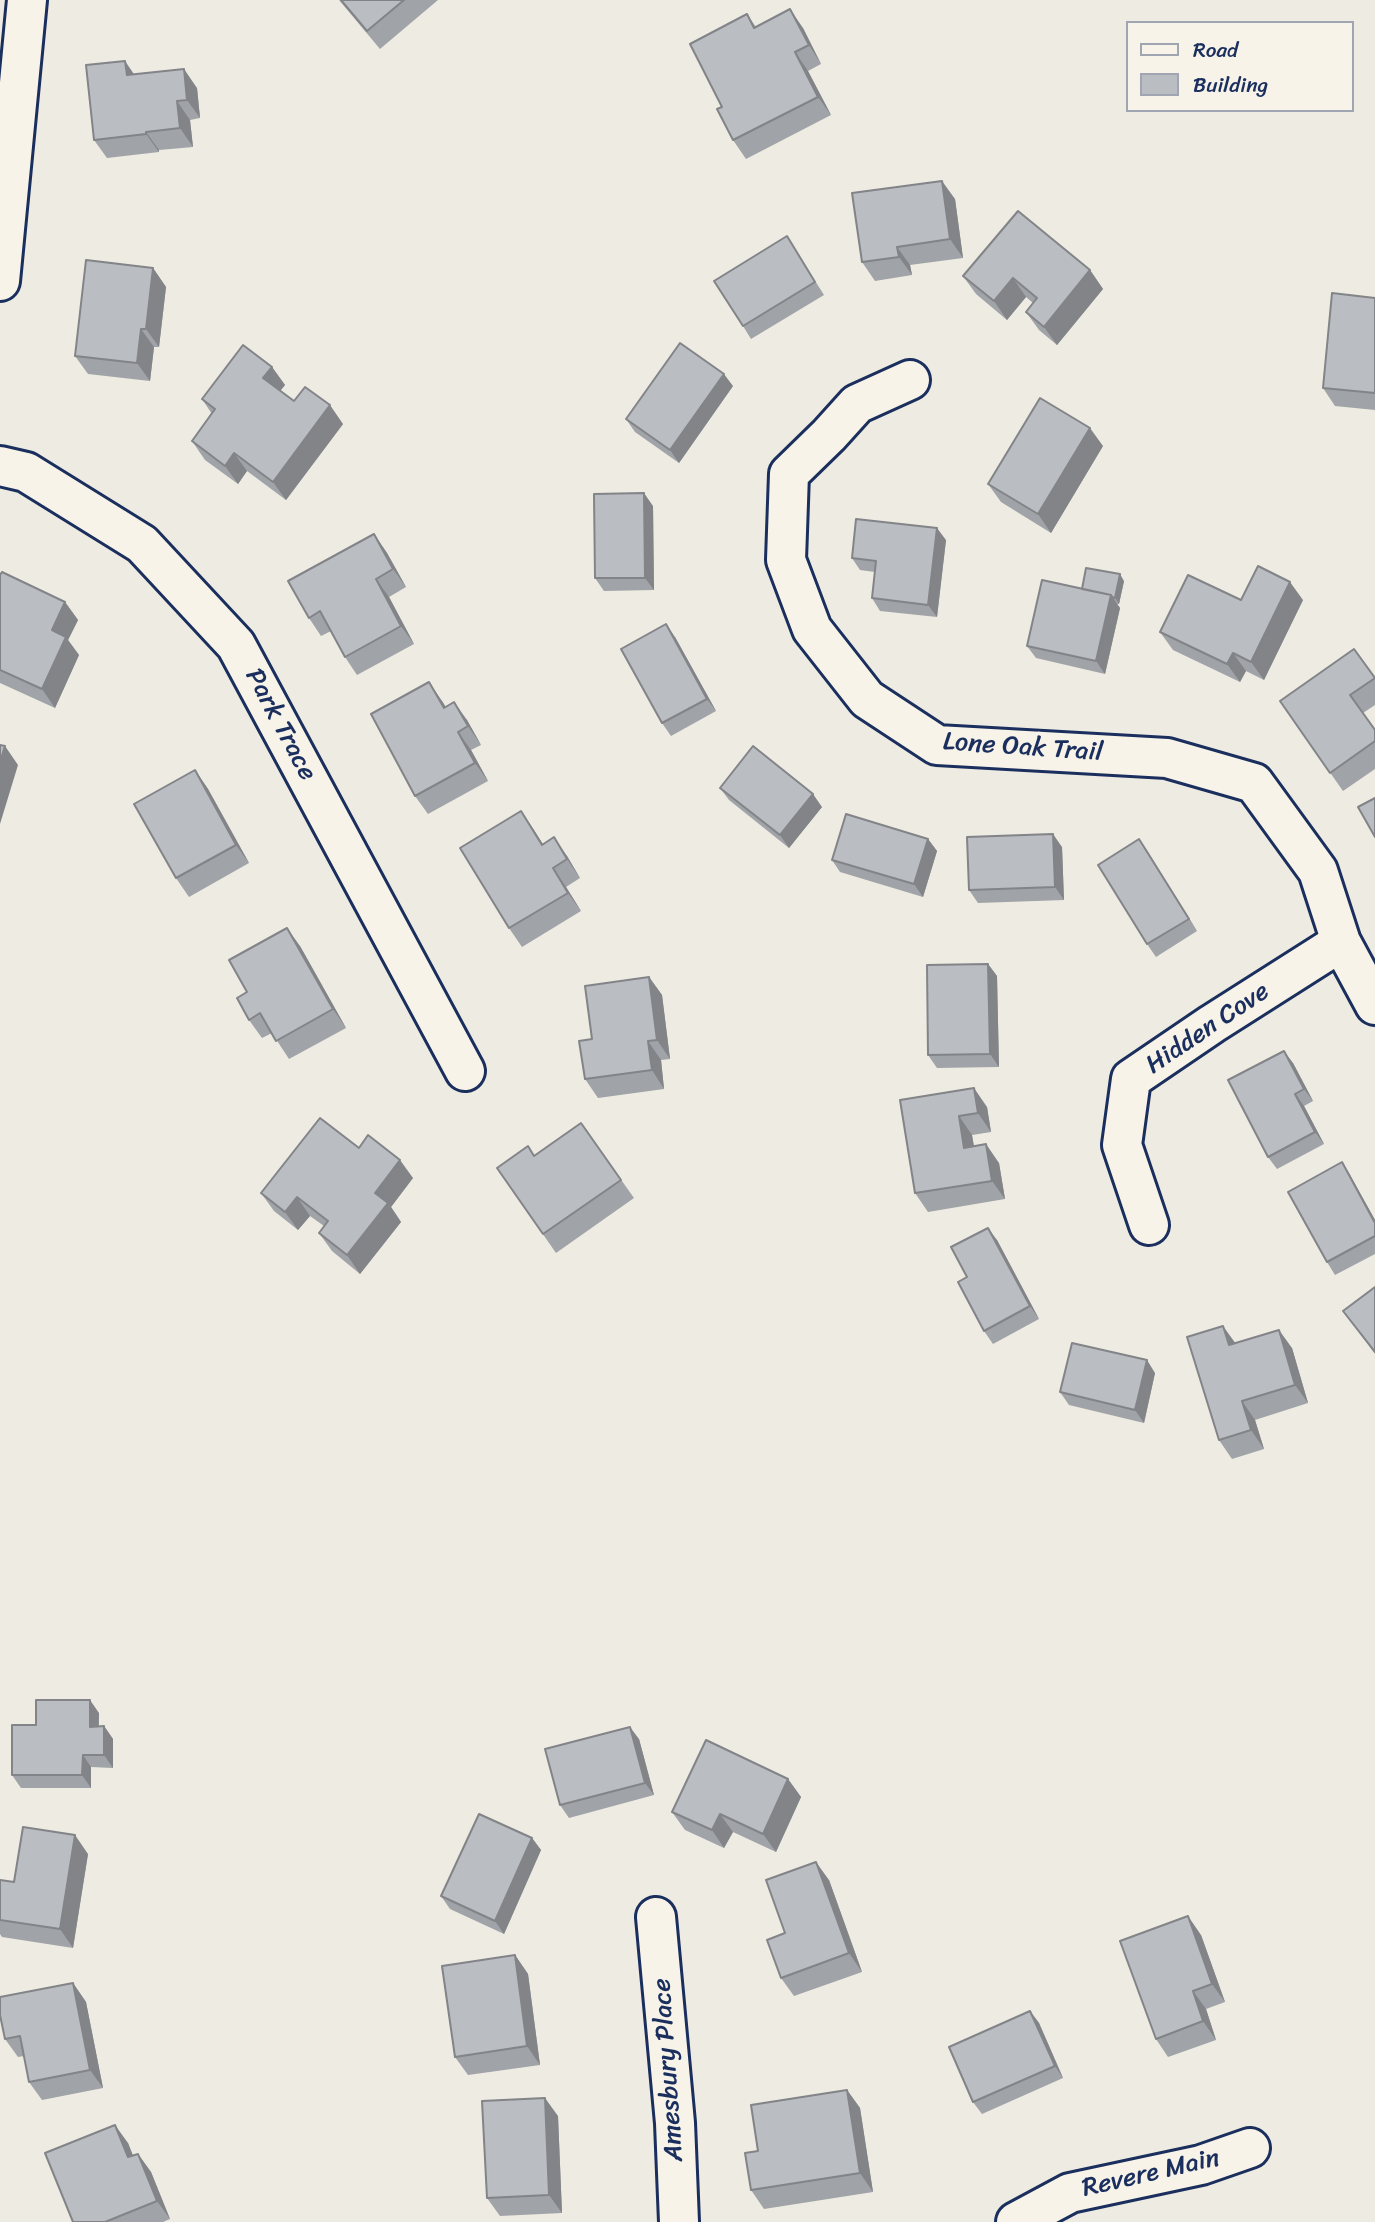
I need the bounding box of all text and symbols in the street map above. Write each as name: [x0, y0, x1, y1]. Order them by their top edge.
legend: [1126, 21, 1354, 112]
text: Road: [1193, 31, 1238, 69]
text: Building: [1193, 66, 1268, 104]
street label: Park Trace: [238, 664, 322, 786]
street label: Lone Oak Trail: [942, 727, 1104, 769]
street label: Hidden Cove: [1140, 976, 1276, 1082]
street label: Amesbury Place: [647, 1977, 691, 2163]
street label: Revere Main: [1079, 2143, 1223, 2205]

